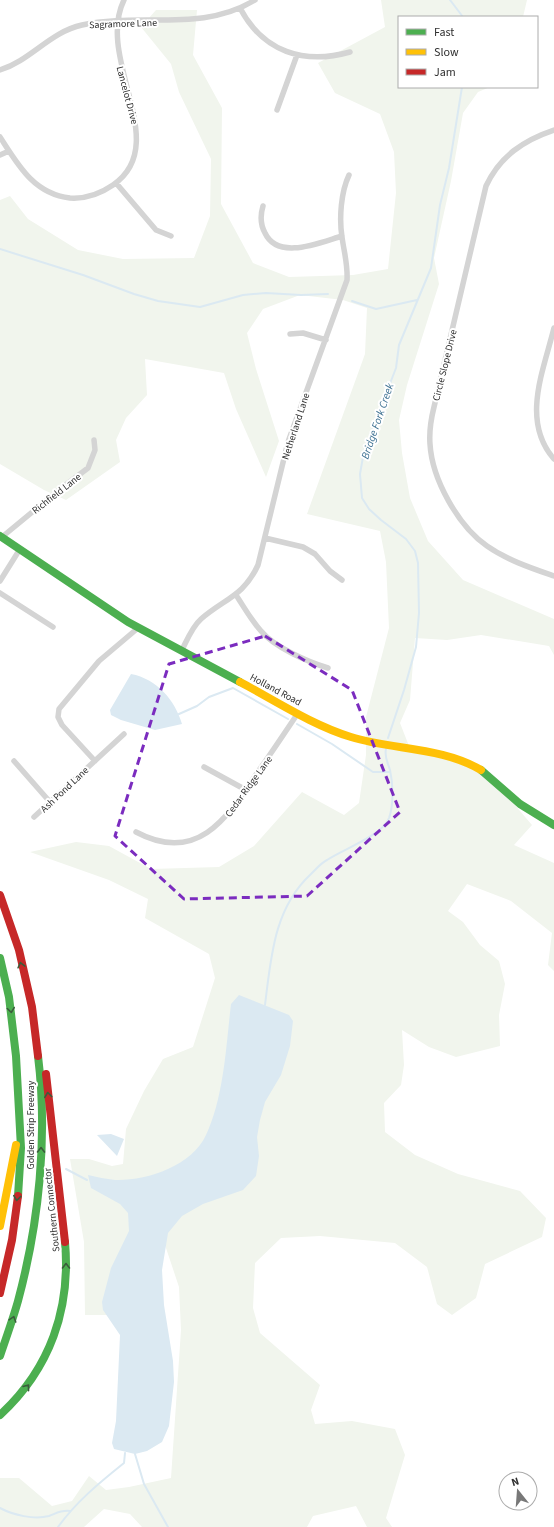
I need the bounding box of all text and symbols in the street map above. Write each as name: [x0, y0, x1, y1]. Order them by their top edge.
street label: Sagramore Lane: [89, 16, 157, 32]
legend: [398, 16, 538, 88]
text: Fast: [434, 24, 454, 41]
text: Slow: [434, 44, 459, 61]
text: Jam: [434, 64, 456, 81]
street label: Lancelot Drive: [113, 65, 142, 126]
street label: Circle Slope Drive: [429, 328, 461, 402]
water label: Bridge Fork Creek: [357, 381, 398, 461]
street label: Netherland Lane: [279, 391, 313, 462]
street label: Richfield Lane: [29, 470, 84, 517]
street label: Holland Road: [247, 670, 304, 709]
street label: Cedar Ridge Lane: [222, 753, 276, 820]
street label: Ash Pond Lane: [37, 764, 92, 816]
one-way arrow: [18, 962, 26, 968]
one-way arrow: [6, 1007, 15, 1013]
street label: Golden Strip Freeway: [24, 1080, 38, 1169]
one-way arrow: [44, 1092, 53, 1098]
one-way arrow: [37, 1147, 45, 1153]
street label: Southern Connector: [41, 1167, 63, 1253]
one-way arrow: [13, 1195, 22, 1201]
one-way arrow: [62, 1263, 70, 1269]
one-way arrow: [8, 1315, 16, 1322]
one-way arrow: [22, 1384, 29, 1391]
north arrow: [498, 1471, 538, 1511]
text: N: [510, 1474, 521, 1490]

